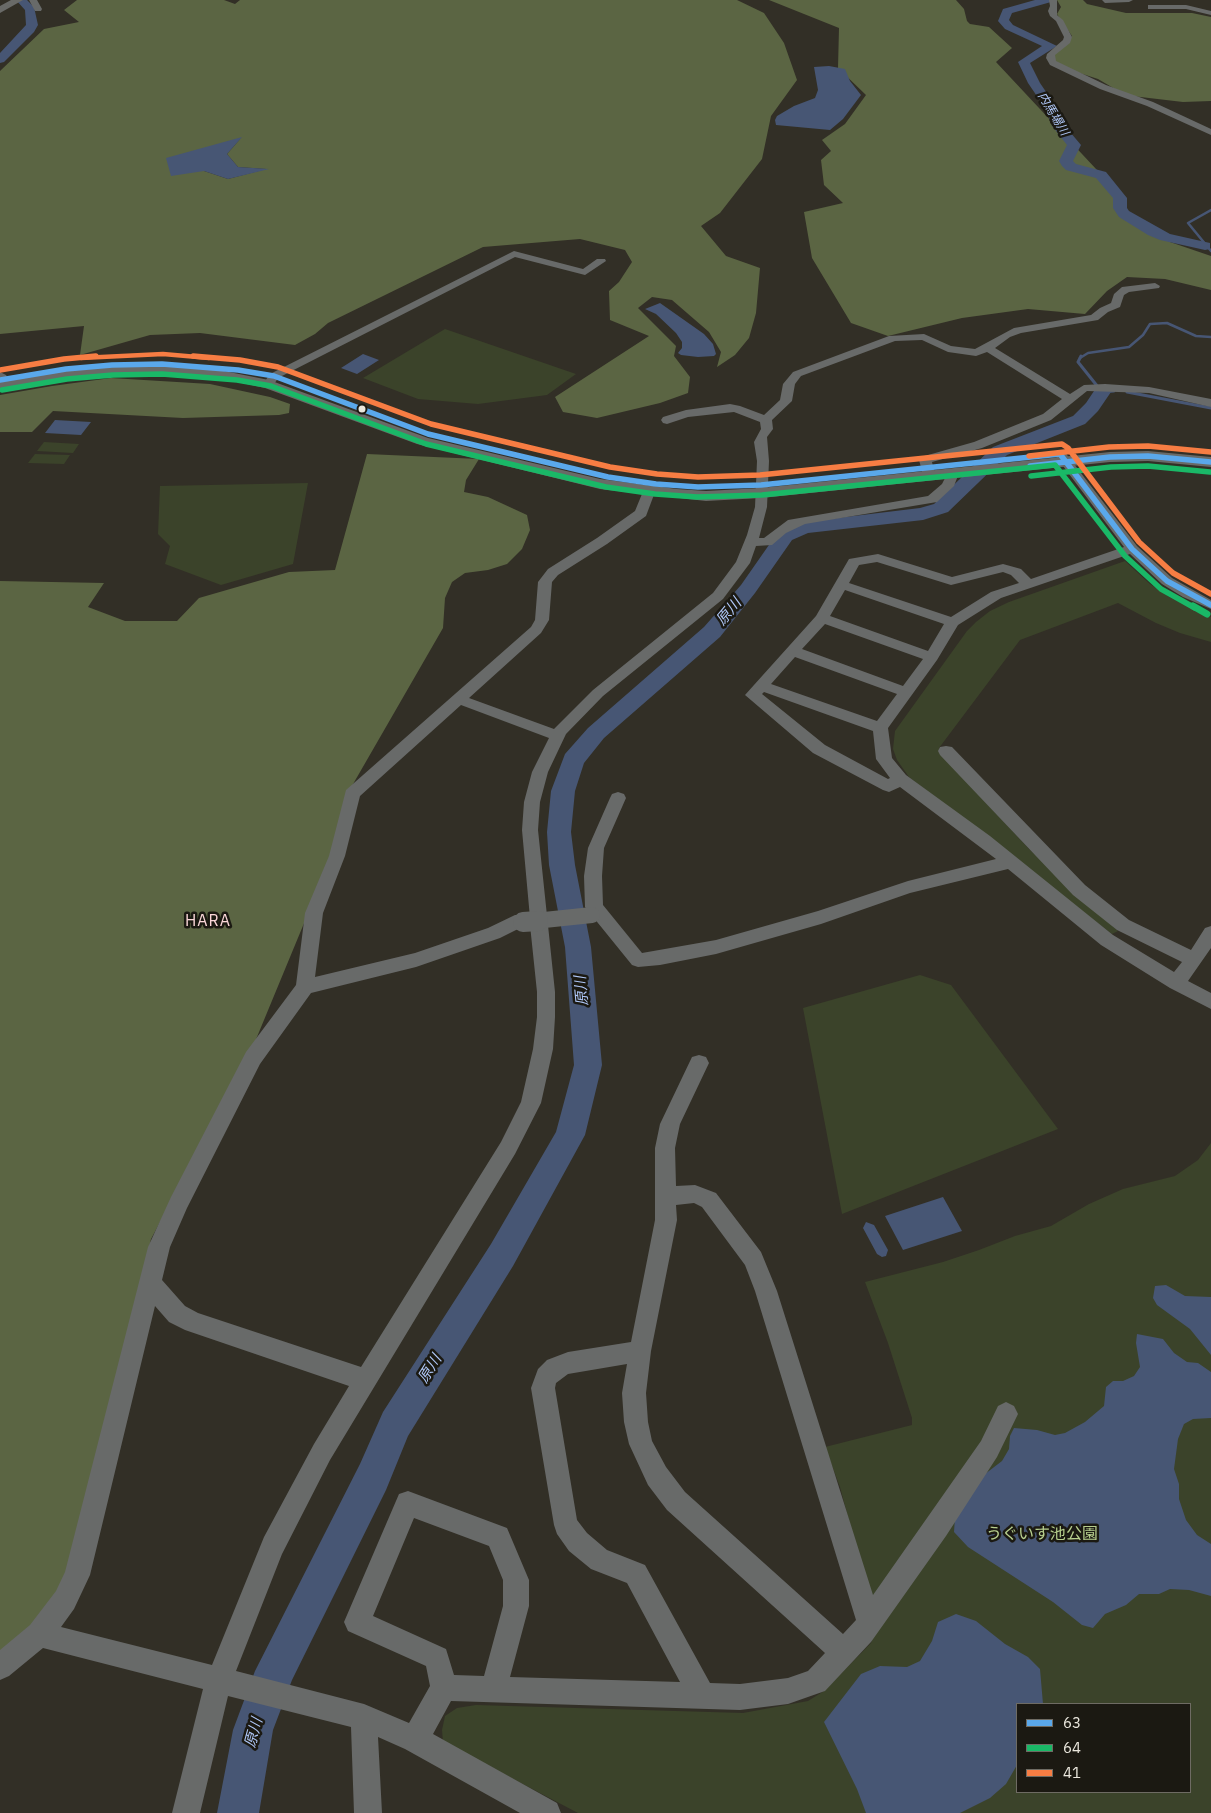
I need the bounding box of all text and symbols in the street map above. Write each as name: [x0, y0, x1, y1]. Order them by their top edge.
water label: 内馬場川: [1034, 90, 1072, 138]
unlabelled marker: [357, 404, 367, 414]
water label: 原川: [712, 595, 746, 629]
district label: HARA: [184, 911, 232, 931]
water label: 原川: [572, 975, 592, 1007]
water label: 原川: [414, 1352, 446, 1386]
park label: うぐいす池公園: [986, 1524, 1098, 1544]
legend: [1016, 1703, 1191, 1793]
text: 63: [1063, 1713, 1081, 1732]
water label: 原川: [241, 1716, 267, 1750]
text: 64: [1063, 1738, 1081, 1757]
text: 41: [1063, 1763, 1081, 1782]

